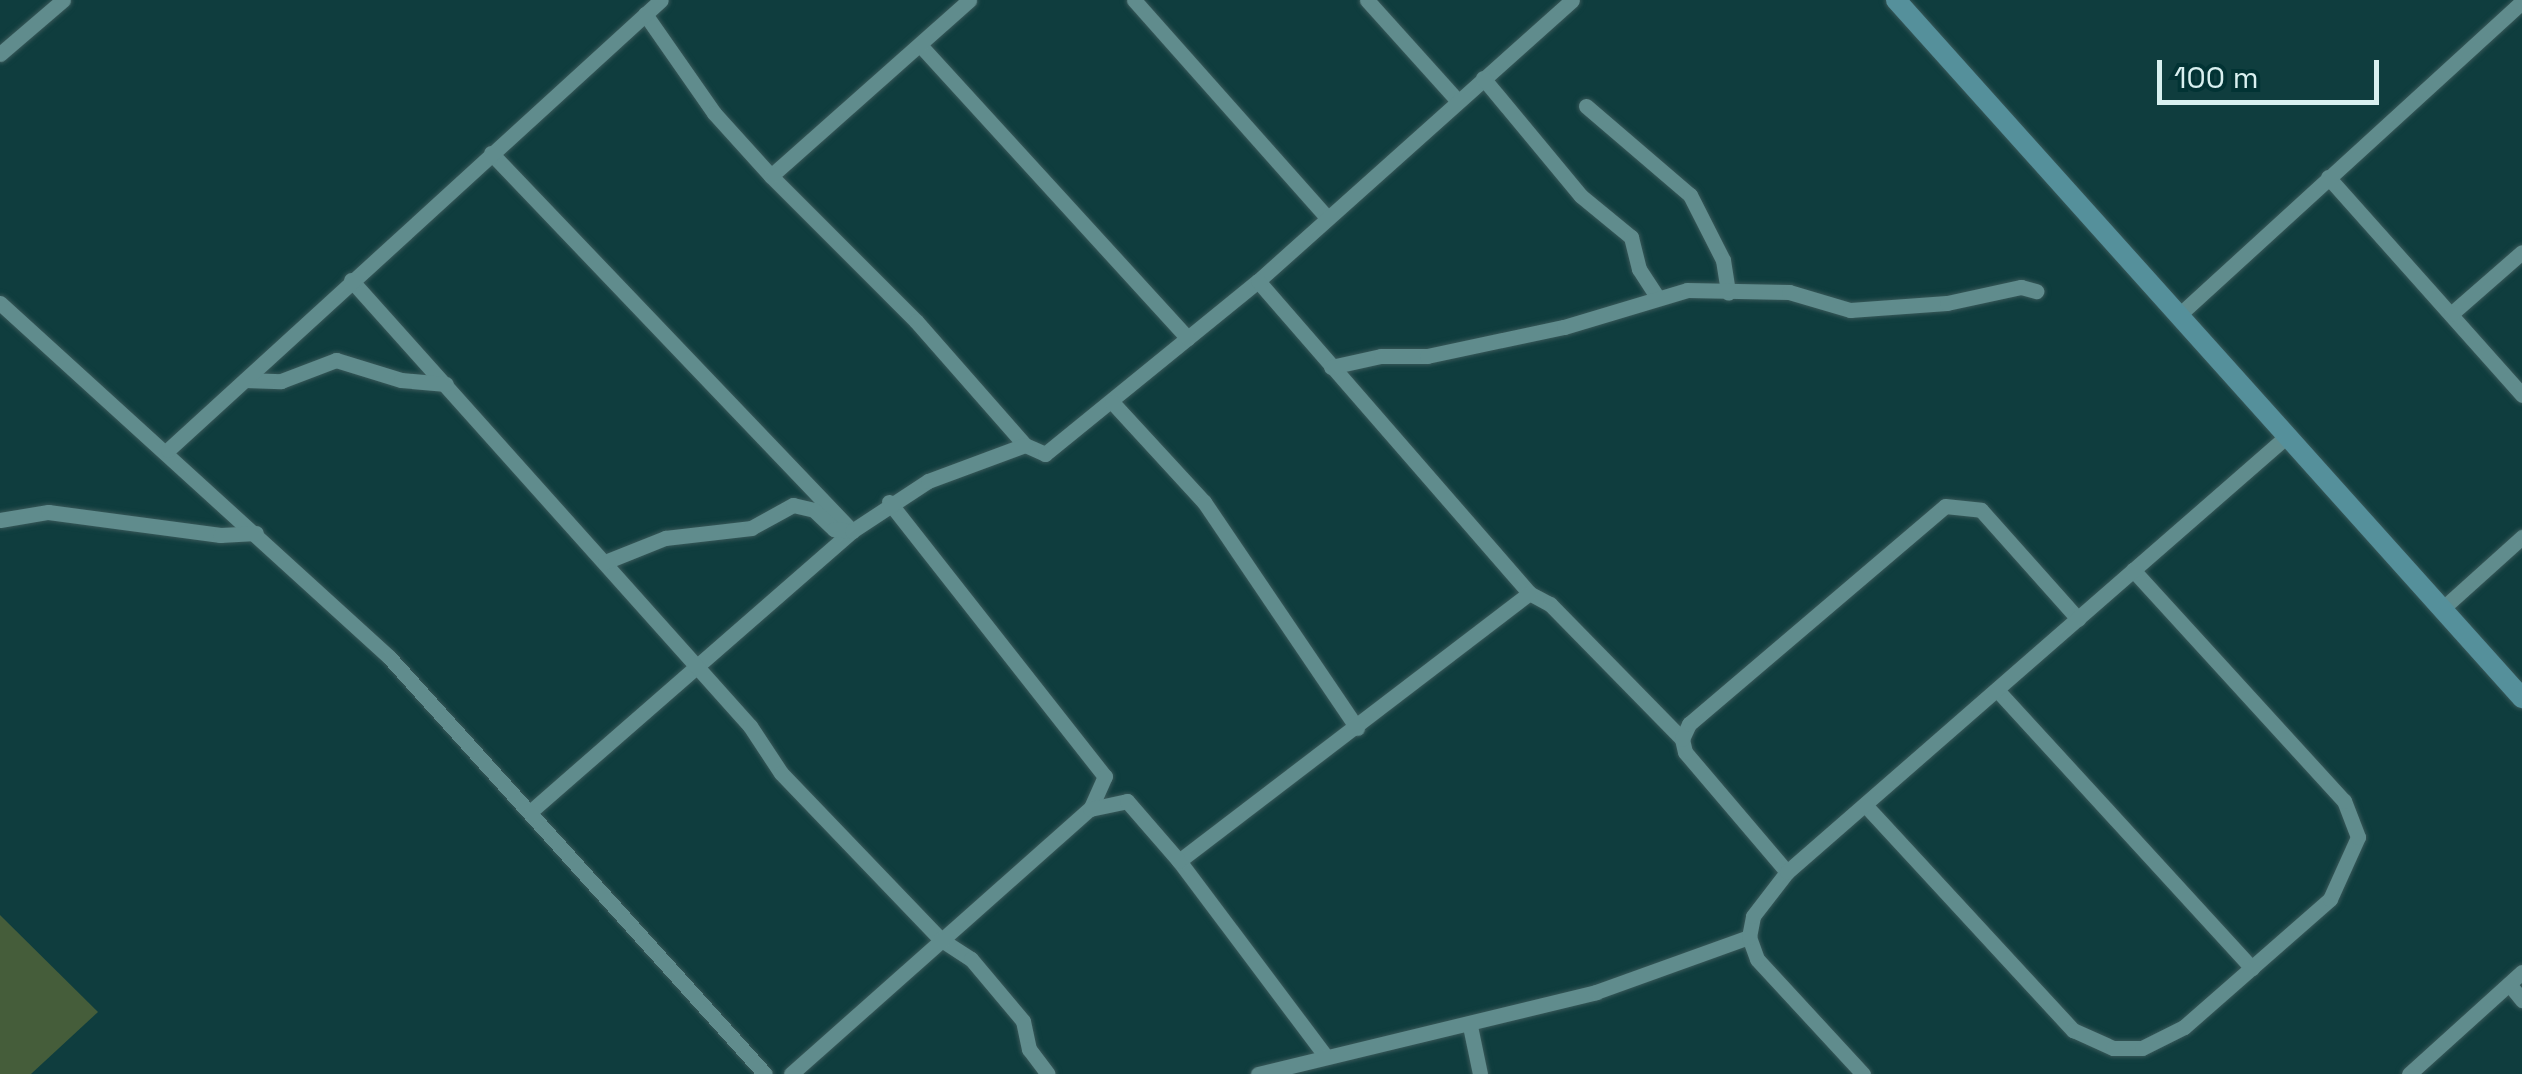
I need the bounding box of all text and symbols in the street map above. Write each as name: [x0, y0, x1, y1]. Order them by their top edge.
scale bar: [2162, 40, 2384, 102]
text: 100 m: [2174, 58, 2259, 97]

